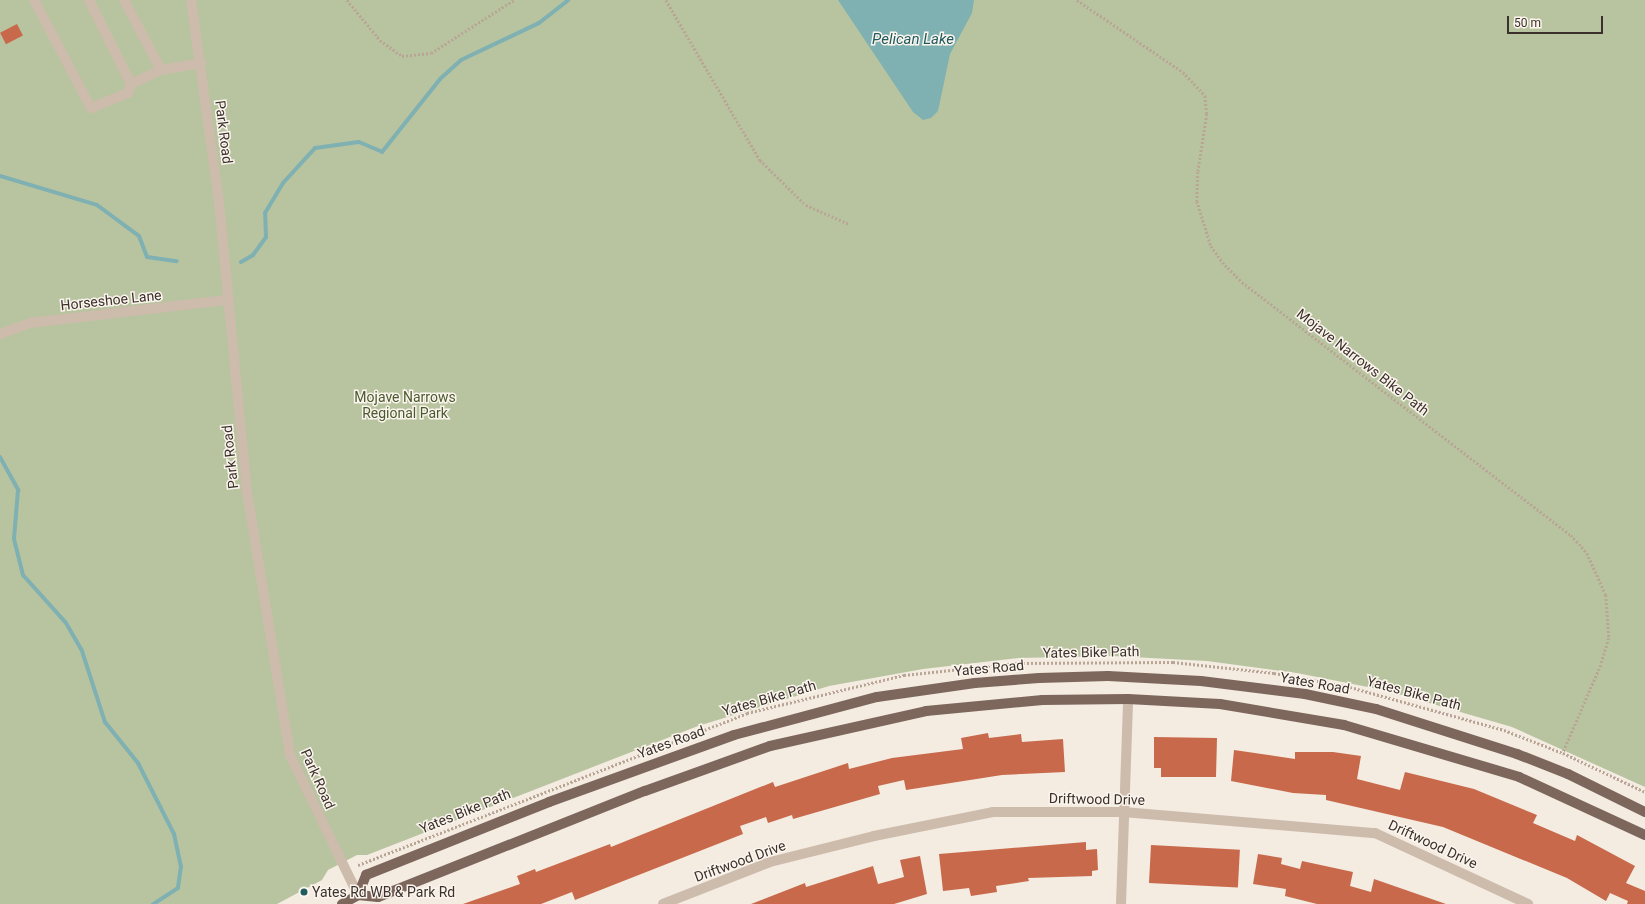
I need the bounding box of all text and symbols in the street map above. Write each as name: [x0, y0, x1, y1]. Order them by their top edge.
scale bar: [1509, 8, 1605, 34]
text: 50 m: [1514, 16, 1541, 30]
water label: Pelican Lake: [872, 31, 954, 49]
street label: Park Road: [212, 99, 236, 165]
street label: Horseshoe Lane: [60, 286, 162, 314]
street label: Mojave Narrows Bike Path: [1293, 305, 1433, 419]
park label: Mojave Narrows Regional Park: [354, 389, 456, 422]
street label: Park Road: [218, 424, 242, 490]
street label: Yates Bike Path: [1042, 643, 1140, 661]
street label: Yates Road: [953, 657, 1025, 679]
street label: Yates Road: [1279, 669, 1351, 697]
street label: Yates Bike Path: [1365, 672, 1463, 714]
street label: Yates Bike Path: [720, 677, 818, 719]
street label: Yates Road: [635, 722, 707, 762]
street label: Park Road: [297, 746, 339, 812]
street label: Yates Bike Path: [417, 785, 513, 837]
street label: Driftwood Drive: [1049, 790, 1145, 808]
street label: Driftwood Drive: [1386, 816, 1480, 872]
street label: Driftwood Drive: [692, 837, 788, 885]
place label: Yates Rd WB & Park Rd: [312, 884, 455, 900]
marker: Yates Rd WB & Park Rd: [299, 887, 309, 897]

